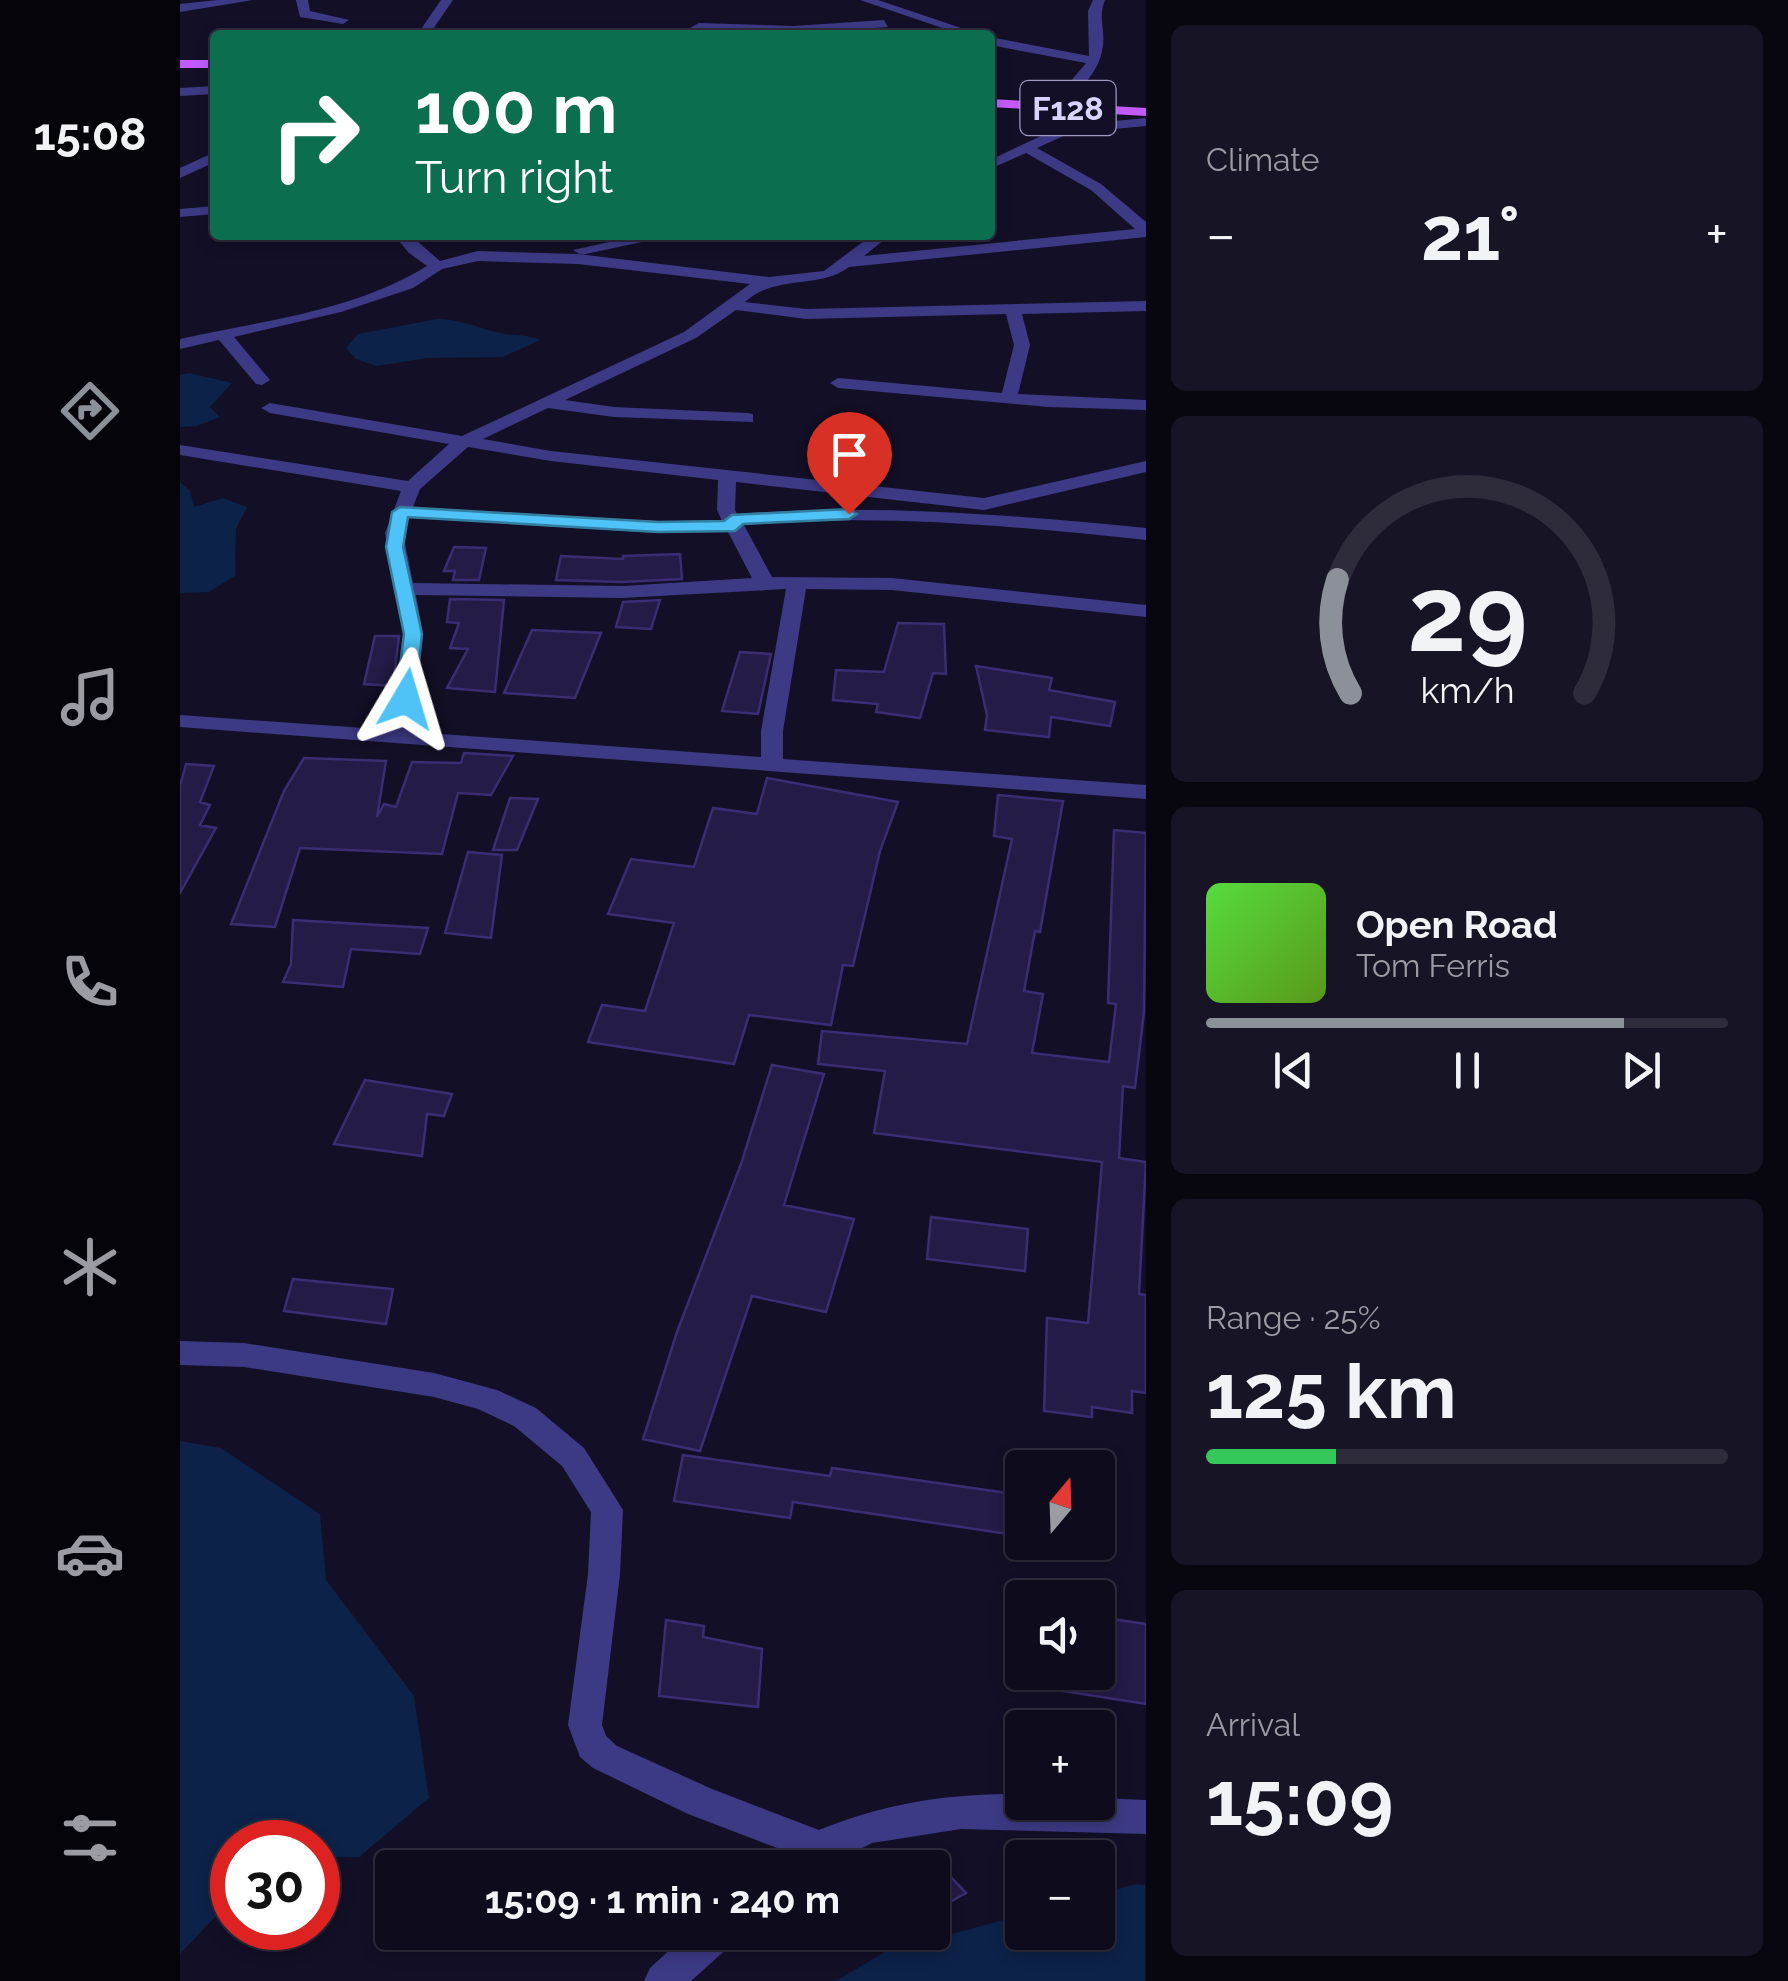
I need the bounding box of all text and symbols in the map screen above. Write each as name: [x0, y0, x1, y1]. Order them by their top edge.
text: 100 m: [415, 67, 618, 149]
icon: right: [250, 70, 380, 200]
road number: F128: [1020, 81, 1116, 135]
text: 15:08: [33, 108, 147, 161]
text: Climate: [1206, 141, 1320, 178]
text: Turn right: [415, 151, 613, 204]
text: 21°: [1421, 189, 1520, 278]
text: −: [1206, 202, 1236, 267]
text: +: [1705, 202, 1728, 267]
icon: directions: [55, 376, 125, 446]
pin: [807, 412, 892, 515]
icon: arrive: [822, 427, 877, 482]
text: 29: [1407, 553, 1527, 675]
position arrow: [354, 647, 458, 751]
icon: music: [55, 662, 125, 732]
text: km/h: [1420, 669, 1514, 711]
text: Open Road: [1356, 902, 1557, 947]
icon: phone: [55, 947, 125, 1017]
text: Tom Ferris: [1356, 947, 1510, 984]
icon: previous: [1266, 1043, 1321, 1098]
icon: pause: [1440, 1043, 1495, 1098]
icon: next: [1614, 1043, 1669, 1098]
icon: climate: [55, 1232, 125, 1302]
text: Range · 25%: [1206, 1299, 1381, 1336]
text: 125 km: [1206, 1347, 1457, 1436]
north arrow: [1005, 1450, 1115, 1560]
map controls: [1005, 1450, 1115, 1950]
icon: car: [55, 1518, 125, 1588]
button: sound: [1005, 1580, 1115, 1690]
text: Arrival: [1206, 1706, 1300, 1743]
button: +: [1005, 1710, 1115, 1820]
text: 15:09: [1206, 1754, 1393, 1843]
icon: filters: [55, 1803, 125, 1873]
speed limit sign: 30: [210, 1820, 340, 1950]
button: −: [1005, 1840, 1115, 1950]
text: 15:09 · 1 min · 240 m: [485, 1877, 840, 1922]

